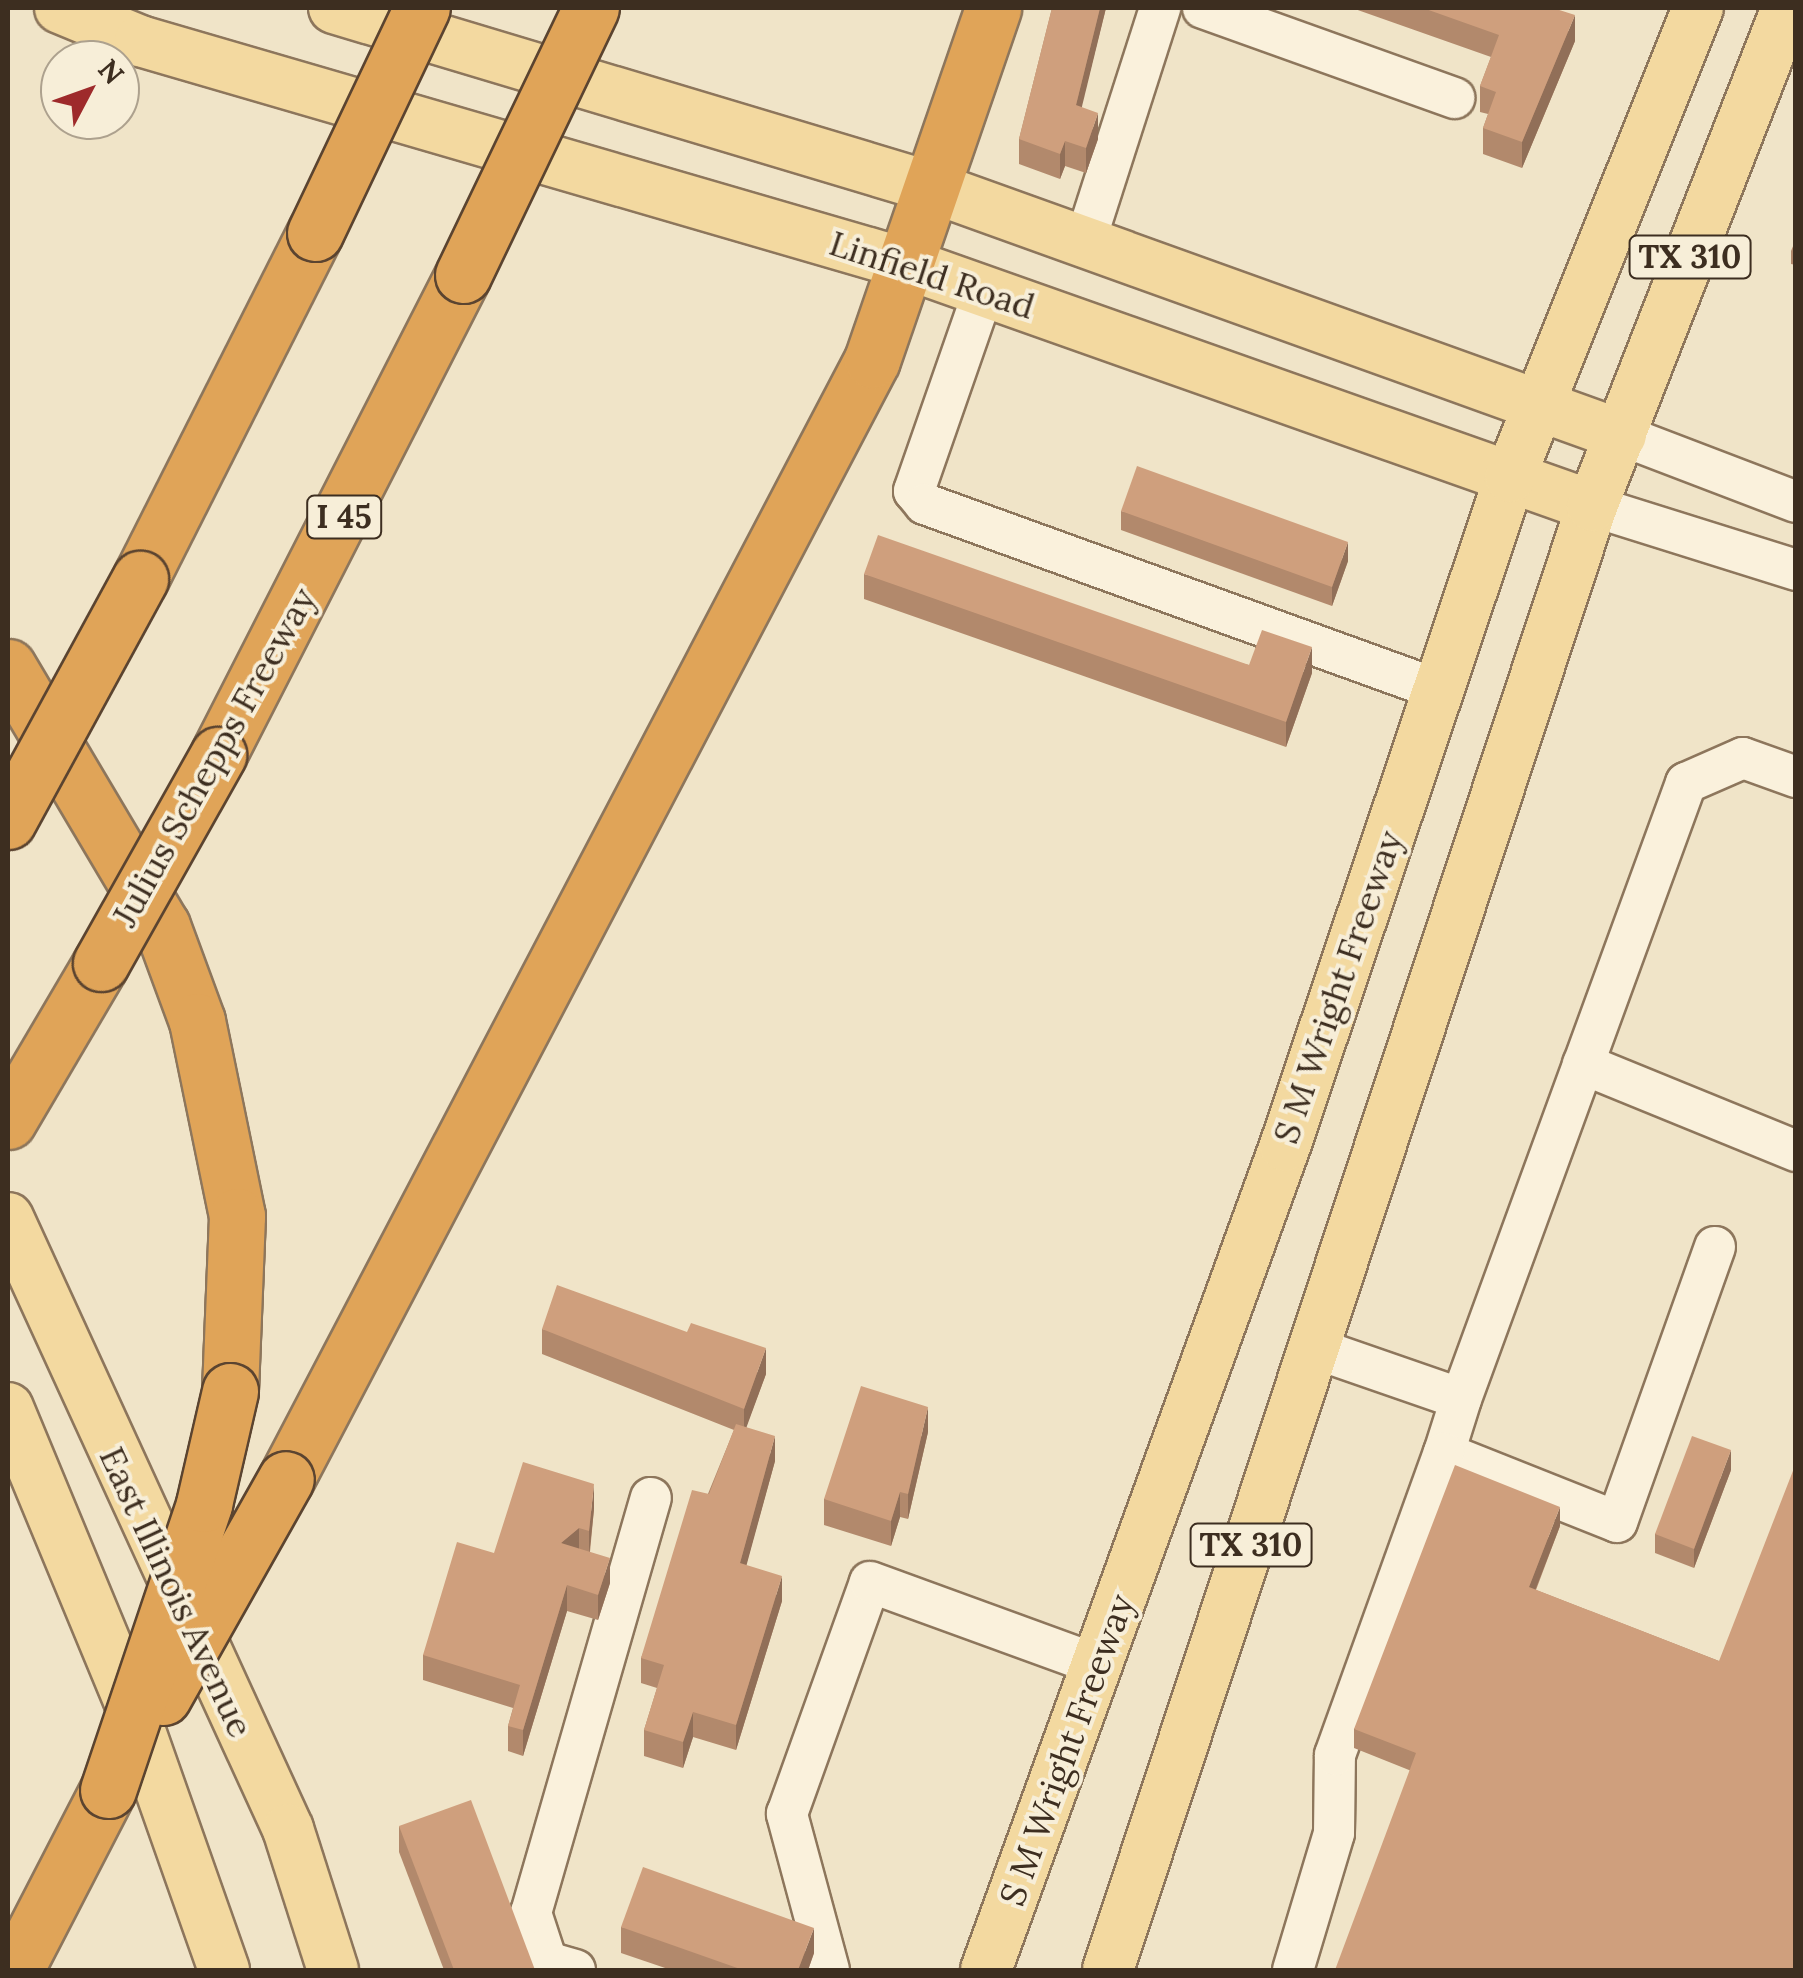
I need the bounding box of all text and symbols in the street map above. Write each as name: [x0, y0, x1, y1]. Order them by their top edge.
north arrow: [40, 40, 140, 140]
text: N: [90, 52, 132, 92]
street label: Linfield Road: [824, 222, 1040, 328]
road number: TX 310: [1628, 230, 1752, 284]
road number: I 45: [304, 490, 384, 544]
street label: Julius Schepps Freeway: [103, 580, 325, 934]
street label: S M Wright Freeway: [1265, 825, 1411, 1149]
street label: East Illinois Avenue: [90, 1440, 262, 1744]
road number: TX 310: [1188, 1518, 1314, 1572]
street label: S M Wright Freeway: [991, 1589, 1143, 1911]

